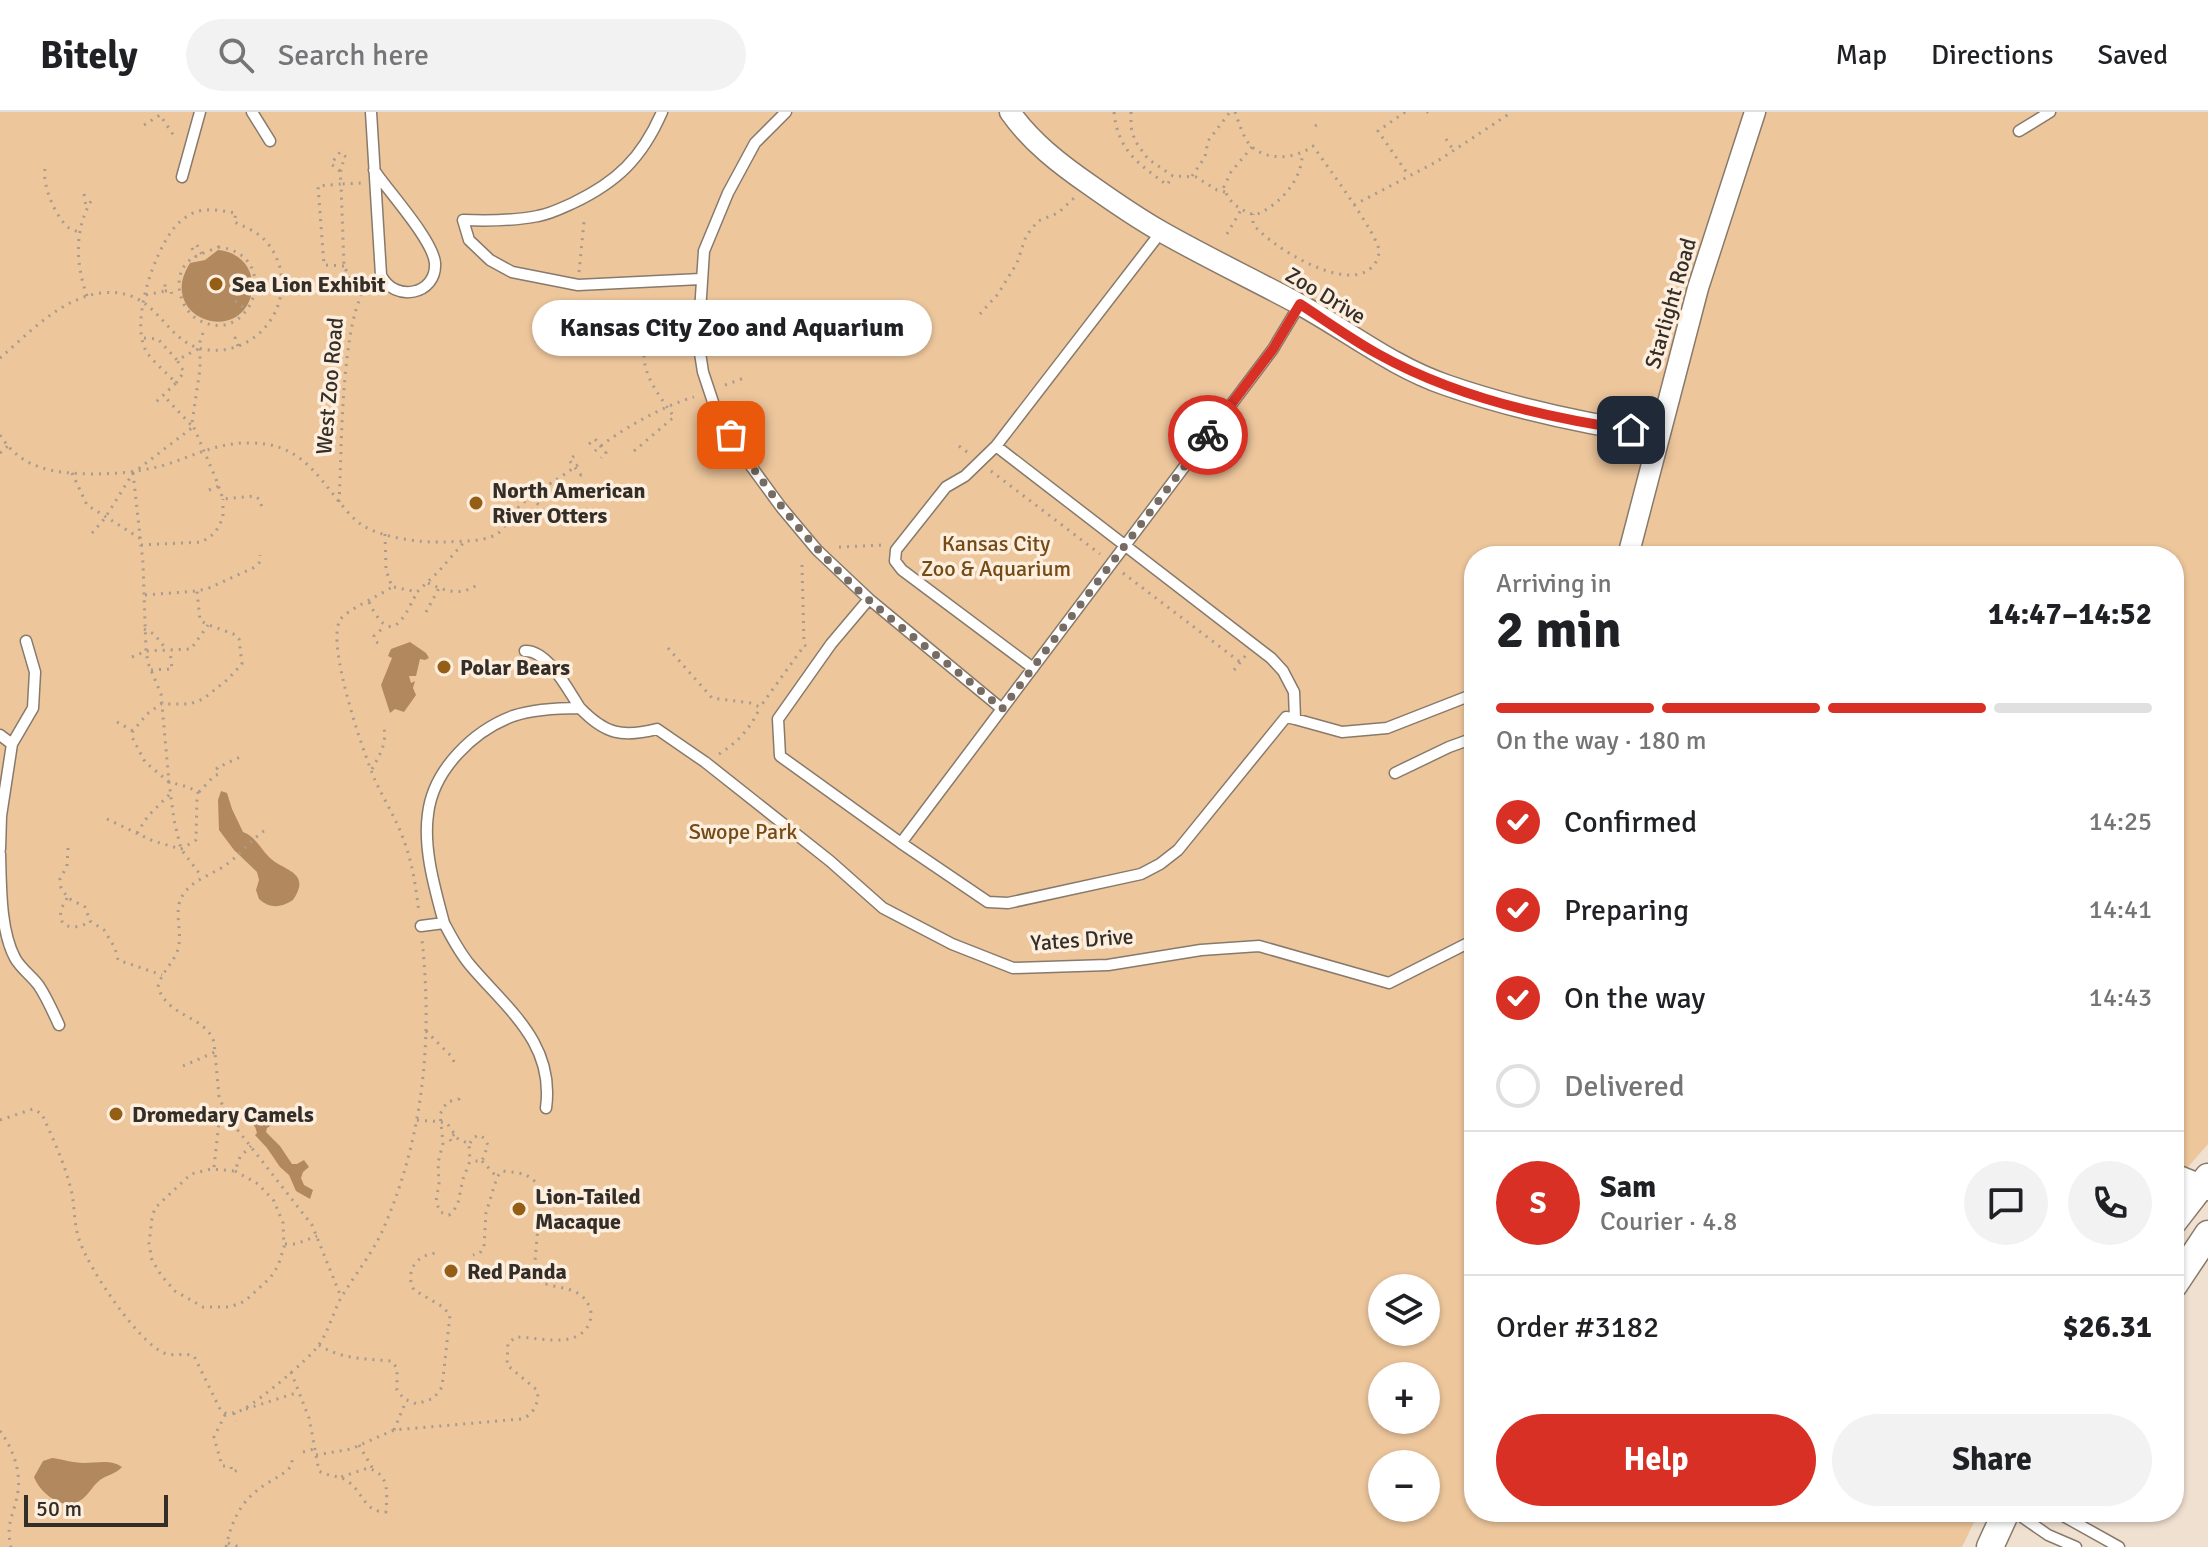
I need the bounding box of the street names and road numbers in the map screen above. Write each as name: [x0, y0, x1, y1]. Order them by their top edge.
street label: Starlight Road: [1639, 235, 1702, 372]
street label: Zoo Drive: [1281, 261, 1371, 330]
street label: West Zoo Road: [310, 316, 349, 456]
street label: Yates Drive: [1030, 922, 1134, 957]

